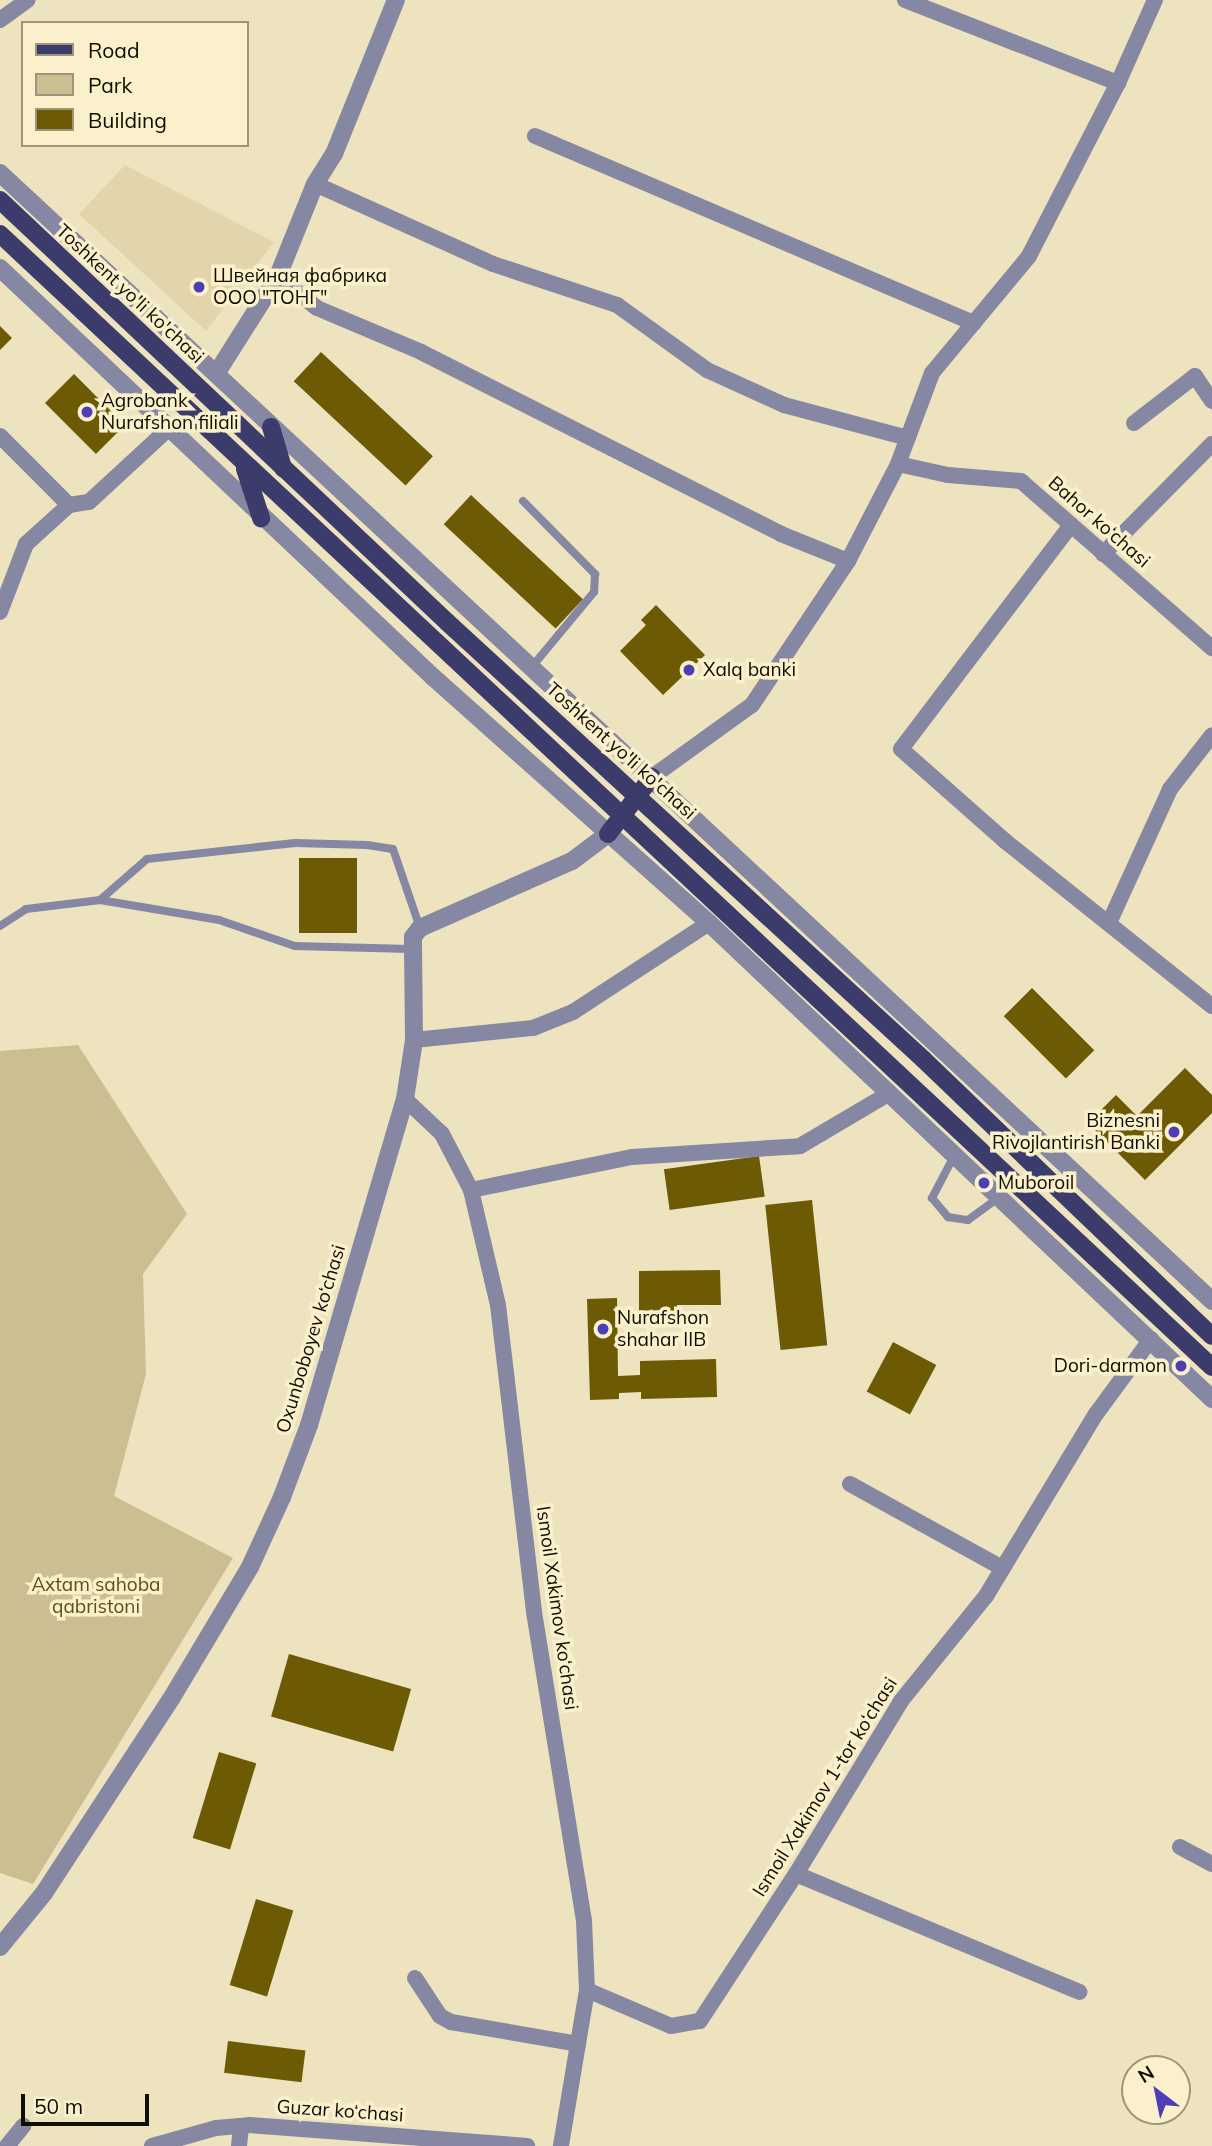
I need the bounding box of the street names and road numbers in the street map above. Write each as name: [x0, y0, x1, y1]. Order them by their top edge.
street label: Toshkent yo'li ko'chasi: [51, 220, 209, 368]
street label: Bahor ko‘chasi: [1043, 472, 1155, 572]
street label: Toshkent yo'li ko'chasi: [541, 678, 701, 824]
street label: Oxunboboyev ko‘chasi: [271, 1242, 351, 1436]
street label: Ismoil Xakimov ko‘chasi: [531, 1505, 583, 1711]
street label: Ismoil Xakimov 1-tor ko‘chasi: [748, 1673, 902, 1901]
street label: Guzar ko‘chasi: [276, 2095, 404, 2127]

